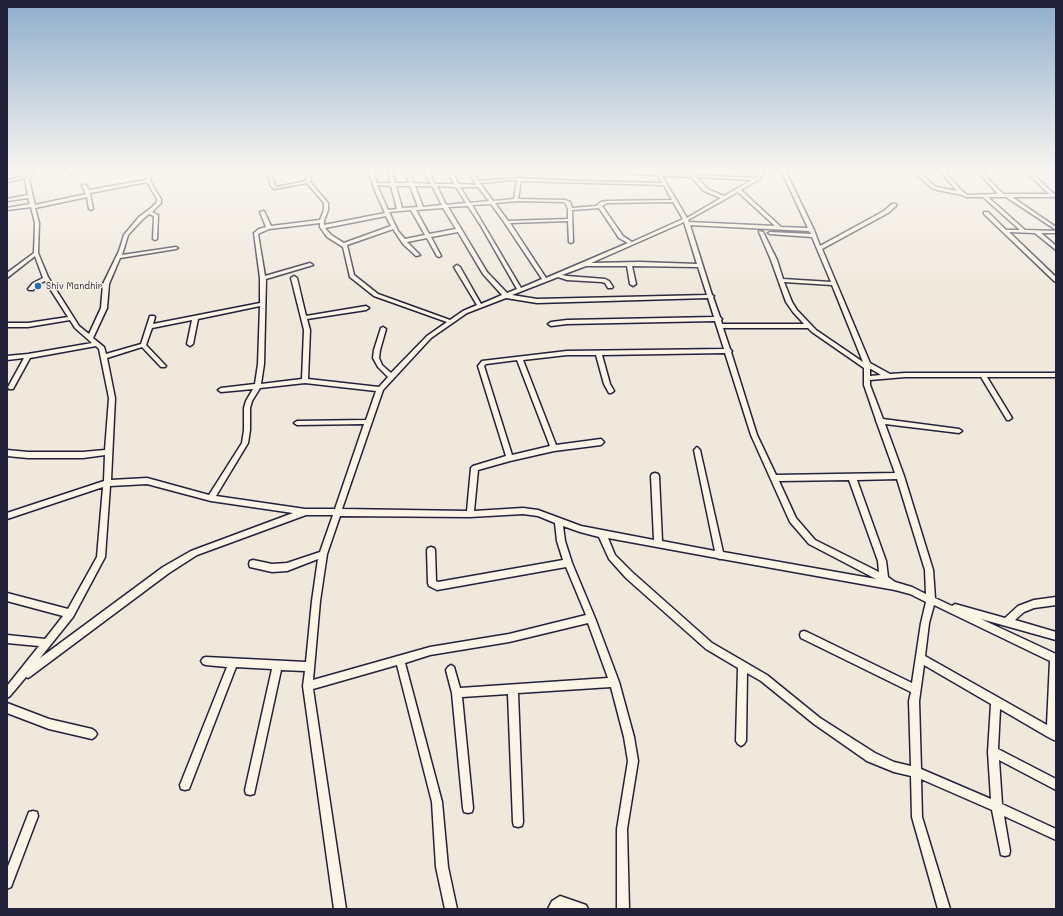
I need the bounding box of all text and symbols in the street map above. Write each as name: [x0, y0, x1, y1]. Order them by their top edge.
marker: Shiv Mandhir: [33, 281, 43, 291]
place label: Shiv Mandhir: [46, 281, 102, 291]

